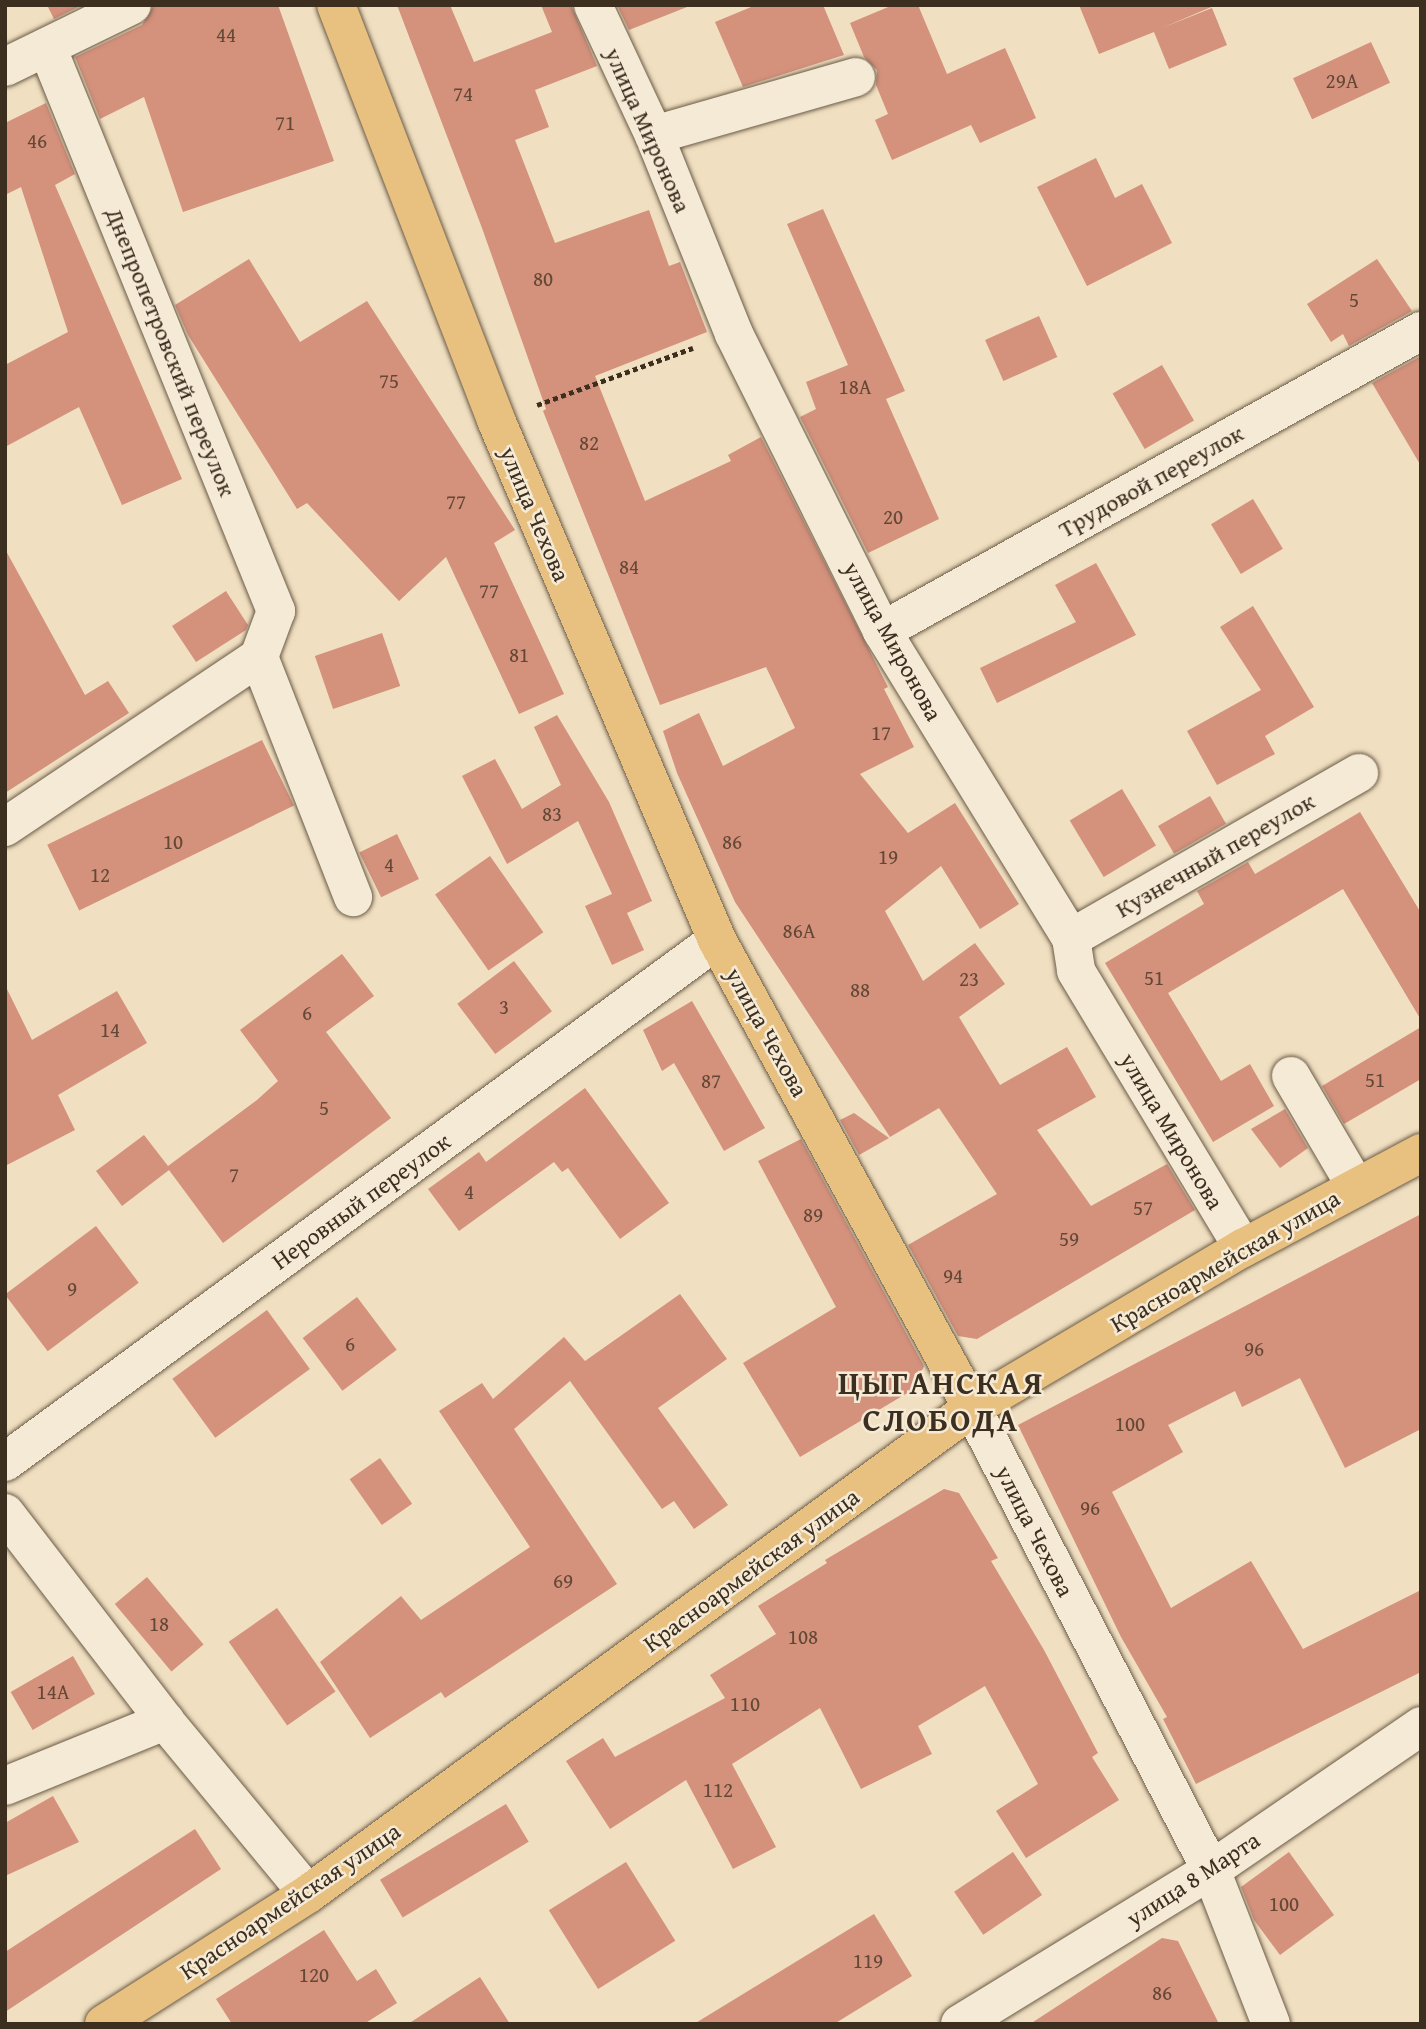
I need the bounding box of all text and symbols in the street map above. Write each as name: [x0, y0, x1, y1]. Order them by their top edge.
house number: 44: [216, 22, 236, 48]
street label: улица Миронова: [599, 43, 697, 217]
house number: 29А: [1326, 68, 1358, 94]
house number: 74: [453, 81, 473, 107]
house number: 71: [275, 110, 295, 136]
house number: 46: [27, 128, 47, 154]
street label: Днепропетровский переулок: [100, 203, 242, 501]
house number: 80: [533, 266, 553, 292]
house number: 5: [1349, 287, 1359, 313]
house number: 75: [379, 368, 399, 394]
house number: 18А: [839, 374, 871, 400]
street label: Трудовой переулок: [1054, 418, 1248, 544]
house number: 82: [579, 430, 599, 456]
street label: улица Чехова: [494, 442, 576, 586]
house number: 77: [446, 489, 466, 515]
house number: 20: [883, 504, 903, 530]
house number: 84: [619, 554, 639, 580]
street label: улица Миронова: [837, 556, 949, 726]
house number: 77: [479, 578, 499, 604]
house number: 81: [509, 642, 529, 668]
house number: 17: [871, 720, 891, 746]
street label: Кузнечный переулок: [1110, 786, 1320, 924]
house number: 83: [542, 801, 562, 827]
house number: 10: [163, 829, 183, 855]
house number: 86: [722, 829, 742, 855]
house number: 19: [878, 844, 898, 870]
house number: 4: [384, 852, 394, 878]
house number: 12: [90, 862, 110, 888]
house number: 86А: [783, 918, 815, 944]
street label: улица Чехова: [720, 962, 814, 1102]
house number: 51: [1144, 965, 1164, 991]
house number: 23: [959, 966, 979, 992]
house number: 88: [850, 977, 870, 1003]
house number: 3: [499, 994, 509, 1020]
house number: 6: [302, 1000, 312, 1026]
house number: 14: [100, 1017, 120, 1043]
street label: улица Миронова: [1114, 1047, 1230, 1215]
house number: 51: [1365, 1067, 1385, 1093]
house number: 87: [701, 1068, 721, 1094]
house number: 5: [319, 1095, 329, 1121]
street label: Неровный переулок: [266, 1127, 456, 1275]
house number: 7: [229, 1162, 239, 1188]
house number: 4: [464, 1179, 474, 1205]
street label: Красноармейская улица: [1105, 1184, 1345, 1338]
house number: 57: [1133, 1195, 1153, 1221]
house number: 89: [803, 1202, 823, 1228]
house number: 59: [1059, 1226, 1079, 1252]
house number: 94: [943, 1263, 963, 1289]
house number: 9: [67, 1276, 77, 1302]
house number: 6: [345, 1331, 355, 1357]
house number: 96: [1244, 1336, 1264, 1362]
district label: ЦЫГАНСКАЯ СЛОБОДА: [839, 1365, 1043, 1440]
house number: 100: [1115, 1411, 1145, 1437]
street label: улица Чехова: [990, 1460, 1080, 1602]
street label: Красноармейская улица: [637, 1482, 865, 1658]
house number: 96: [1080, 1495, 1100, 1521]
house number: 69: [553, 1568, 573, 1594]
house number: 18: [149, 1611, 169, 1637]
house number: 108: [788, 1624, 818, 1650]
house number: 14А: [37, 1679, 69, 1705]
house number: 110: [730, 1691, 760, 1717]
house number: 112: [703, 1777, 733, 1803]
street label: Красноармейская улица: [174, 1816, 406, 1986]
street label: улица 8 Марта: [1121, 1825, 1265, 1933]
house number: 100: [1269, 1891, 1299, 1917]
house number: 119: [853, 1948, 883, 1974]
house number: 120: [299, 1962, 329, 1988]
house number: 86: [1152, 1980, 1172, 2006]

